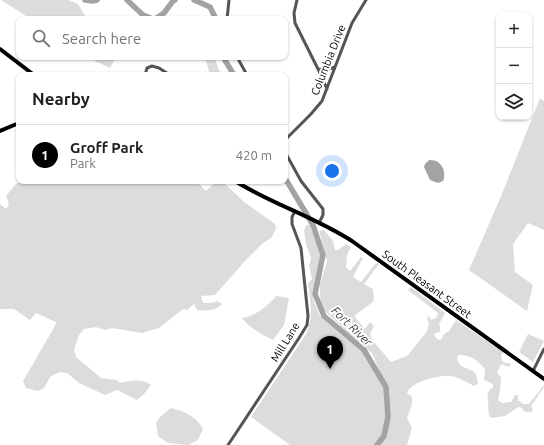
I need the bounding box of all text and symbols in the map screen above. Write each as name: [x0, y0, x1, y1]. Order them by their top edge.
map controls: [496, 12, 532, 120]
button: +: [496, 12, 532, 48]
search box: [16, 16, 288, 60]
street label: Columbia Drive: [308, 23, 348, 97]
icon: search: [30, 27, 52, 49]
text: Search here: [62, 30, 141, 47]
button: −: [496, 48, 532, 84]
button: layers: [496, 84, 532, 120]
text: Nearby: [32, 89, 90, 108]
text: Groff Park: [70, 139, 143, 156]
text: 1: [41, 148, 49, 162]
text: 420 m: [236, 148, 272, 162]
text: Park: [70, 156, 96, 170]
your location: [322, 161, 342, 181]
street label: South Pleasant Street: [380, 248, 474, 321]
water label: Fort River: [329, 304, 375, 349]
street label: Mill Lane: [268, 320, 302, 364]
pin: 1: [317, 336, 343, 369]

